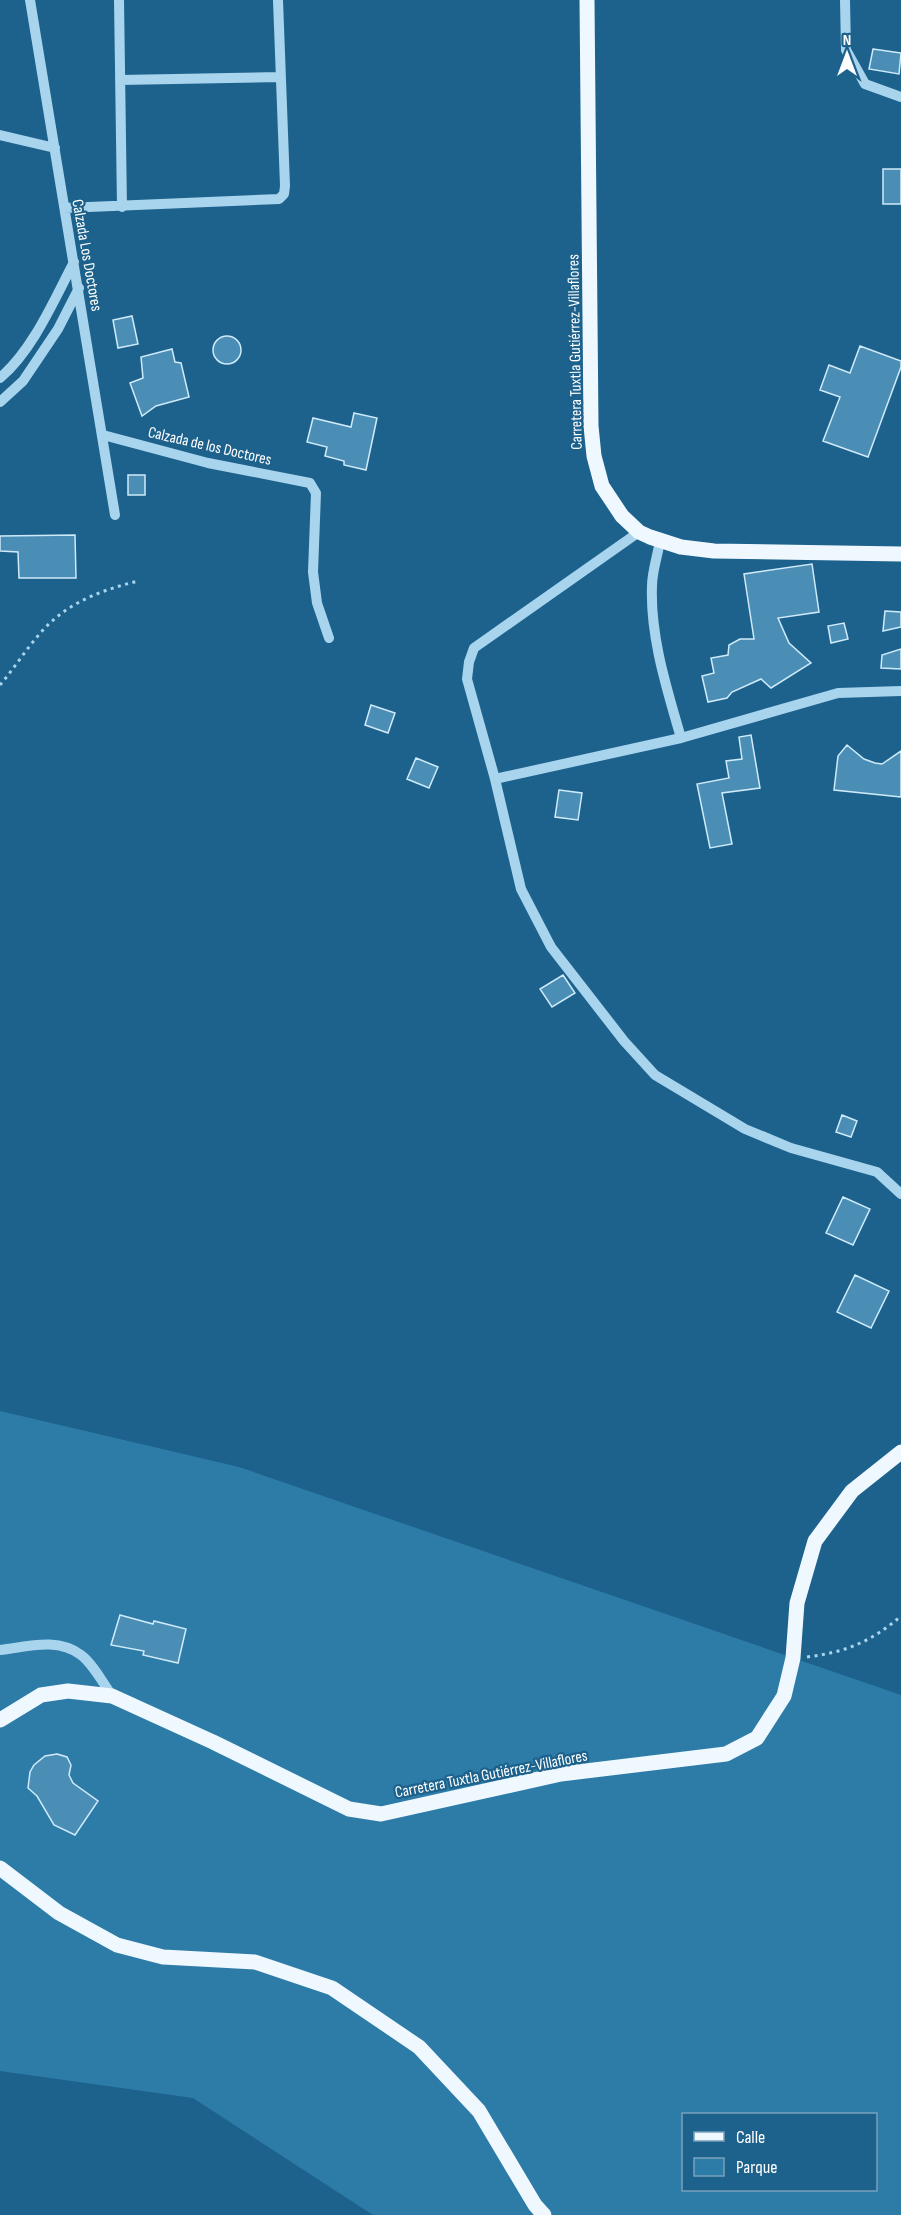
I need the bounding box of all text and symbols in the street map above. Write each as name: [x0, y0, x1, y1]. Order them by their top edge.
north arrow: [817, 24, 877, 84]
text: N: [843, 31, 851, 50]
street label: Calzada Los Doctores: [67, 198, 106, 313]
street label: Carretera Tuxtla Gutiérrez-Villaflores: [564, 254, 587, 450]
street label: Calzada de los Doctores: [146, 423, 274, 470]
street label: Carretera Tuxtla Gutiérrez-Villaflores: [393, 1746, 589, 1802]
legend: [682, 2113, 877, 2191]
text: Calle: [736, 2127, 765, 2148]
text: Parque: [736, 2157, 777, 2178]

